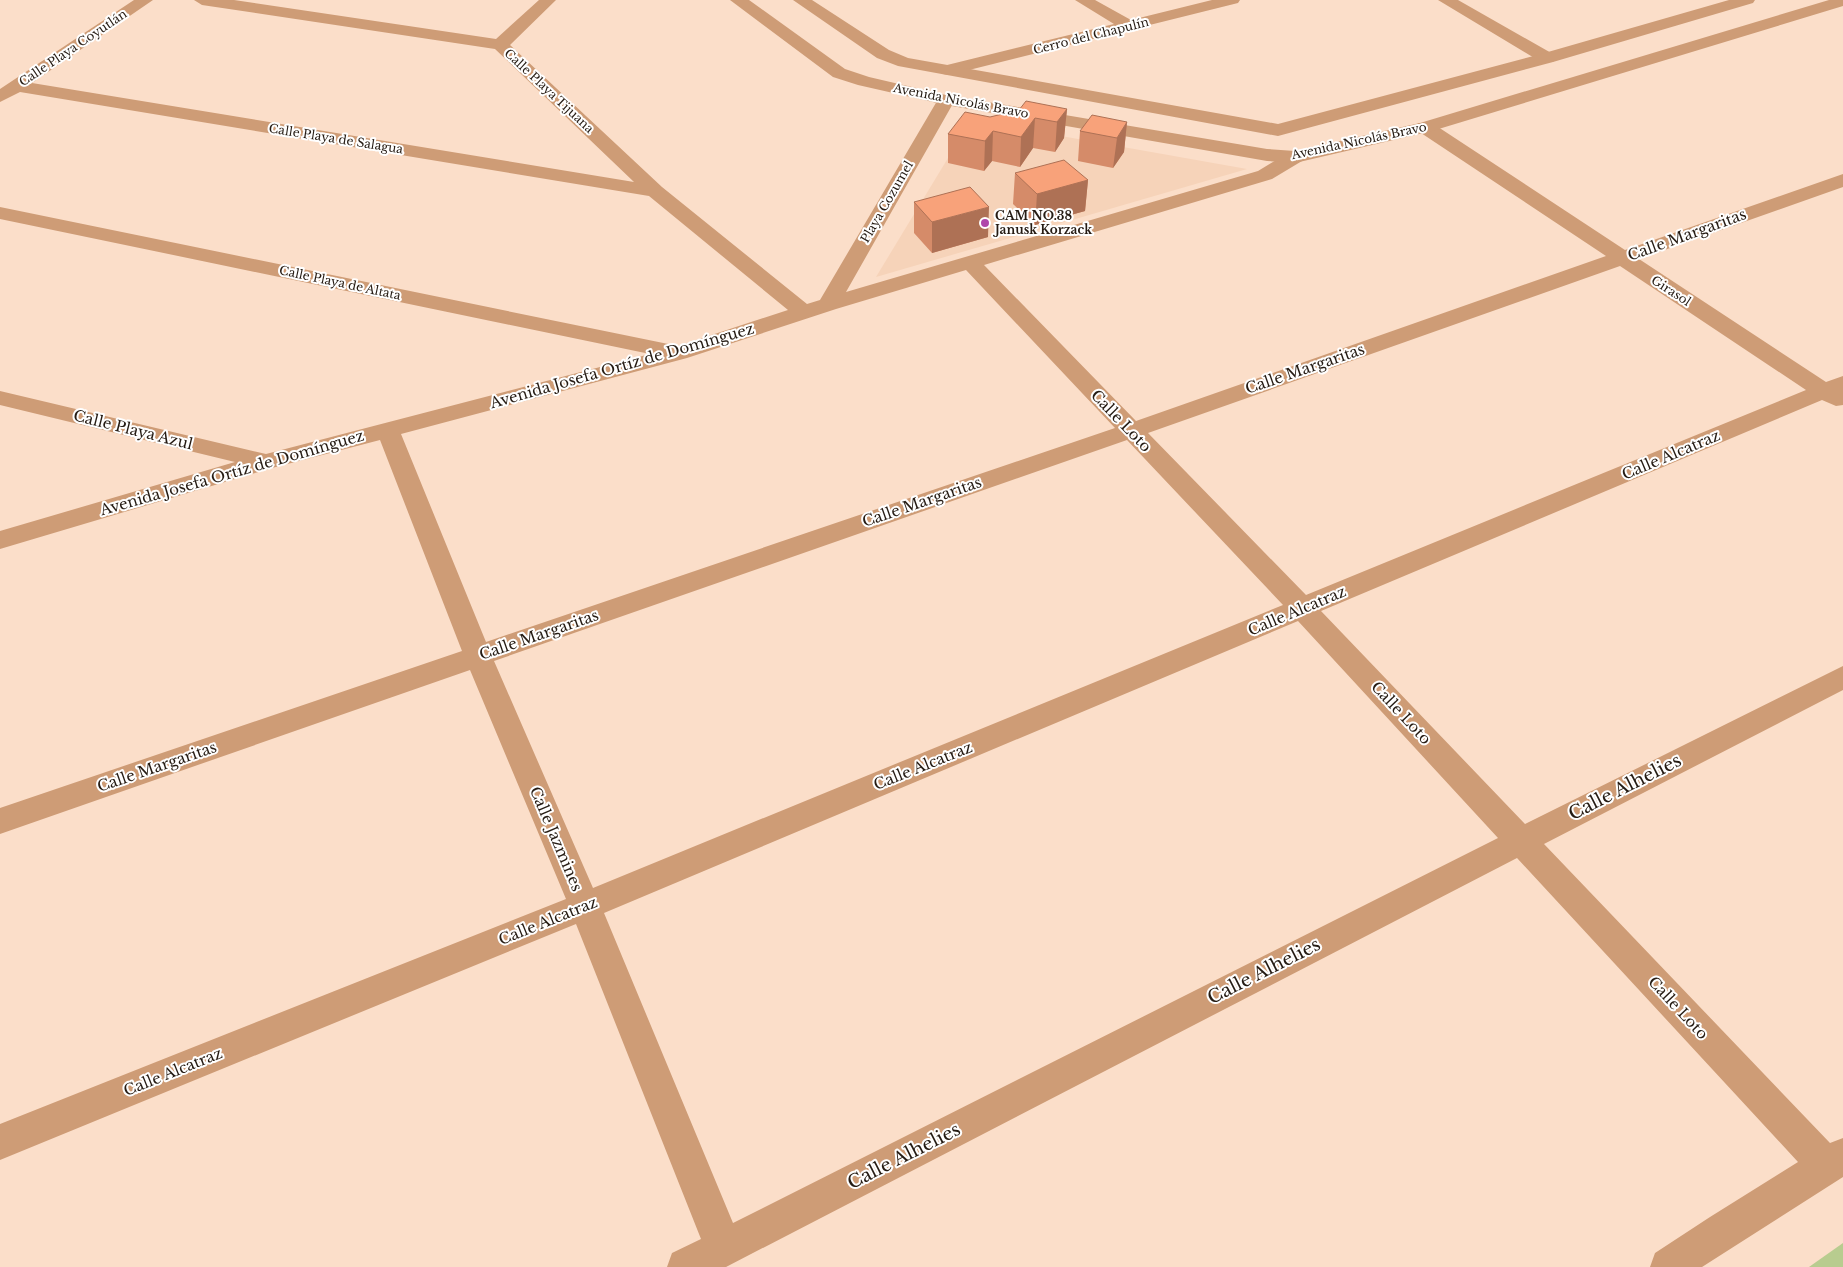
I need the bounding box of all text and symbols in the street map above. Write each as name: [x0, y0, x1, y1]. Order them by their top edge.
street label: Calle Playa Coyutlán: [16, 6, 129, 89]
street label: Cerro del Chapulín: [1032, 14, 1150, 57]
street label: Calle Playa Tijuana: [502, 45, 597, 136]
street label: Avenida Nicolás Bravo: [891, 80, 1030, 121]
street label: Avenida Nicolás Bravo: [1289, 119, 1428, 162]
street label: Calle Playa de Salagua: [268, 120, 405, 157]
street label: Playa Cozumel: [857, 158, 916, 245]
street label: Calle Margaritas: [1625, 204, 1749, 265]
place label: CAM NO.38 Janusk Korzack: [992, 208, 1093, 237]
marker: CAM NO.38 Janusk Korzack: [979, 217, 991, 229]
street label: Calle Playa de Altata: [278, 262, 403, 303]
street label: Girasol: [1649, 272, 1694, 309]
street label: Avenida Josefa Ortíz de Domínguez: [487, 319, 756, 413]
street label: Calle Margaritas: [1243, 339, 1367, 398]
street label: Calle Loto: [1087, 386, 1156, 456]
street label: Calle Playa Azul: [71, 406, 195, 454]
street label: Calle Alcatraz: [1619, 425, 1723, 484]
street label: Avenida Josefa Ortíz de Domínguez: [97, 426, 366, 520]
street label: Calle Margaritas: [860, 472, 984, 531]
street label: Calle Alcatraz: [1245, 581, 1349, 640]
street label: Calle Margaritas: [477, 605, 601, 664]
street label: Calle Loto: [1367, 677, 1435, 748]
street label: Calle Margaritas: [95, 737, 219, 796]
street label: Calle Alcatraz: [871, 737, 975, 794]
street label: Calle Alhelies: [1565, 749, 1685, 825]
street label: Calle Jazmines: [526, 784, 587, 894]
street label: Calle Alcatraz: [496, 892, 600, 949]
street label: Calle Alhelies: [1204, 933, 1324, 1009]
street label: Calle Loto: [1644, 972, 1712, 1043]
street label: Calle Alcatraz: [121, 1043, 225, 1100]
street label: Calle Alhelies: [844, 1118, 964, 1194]

